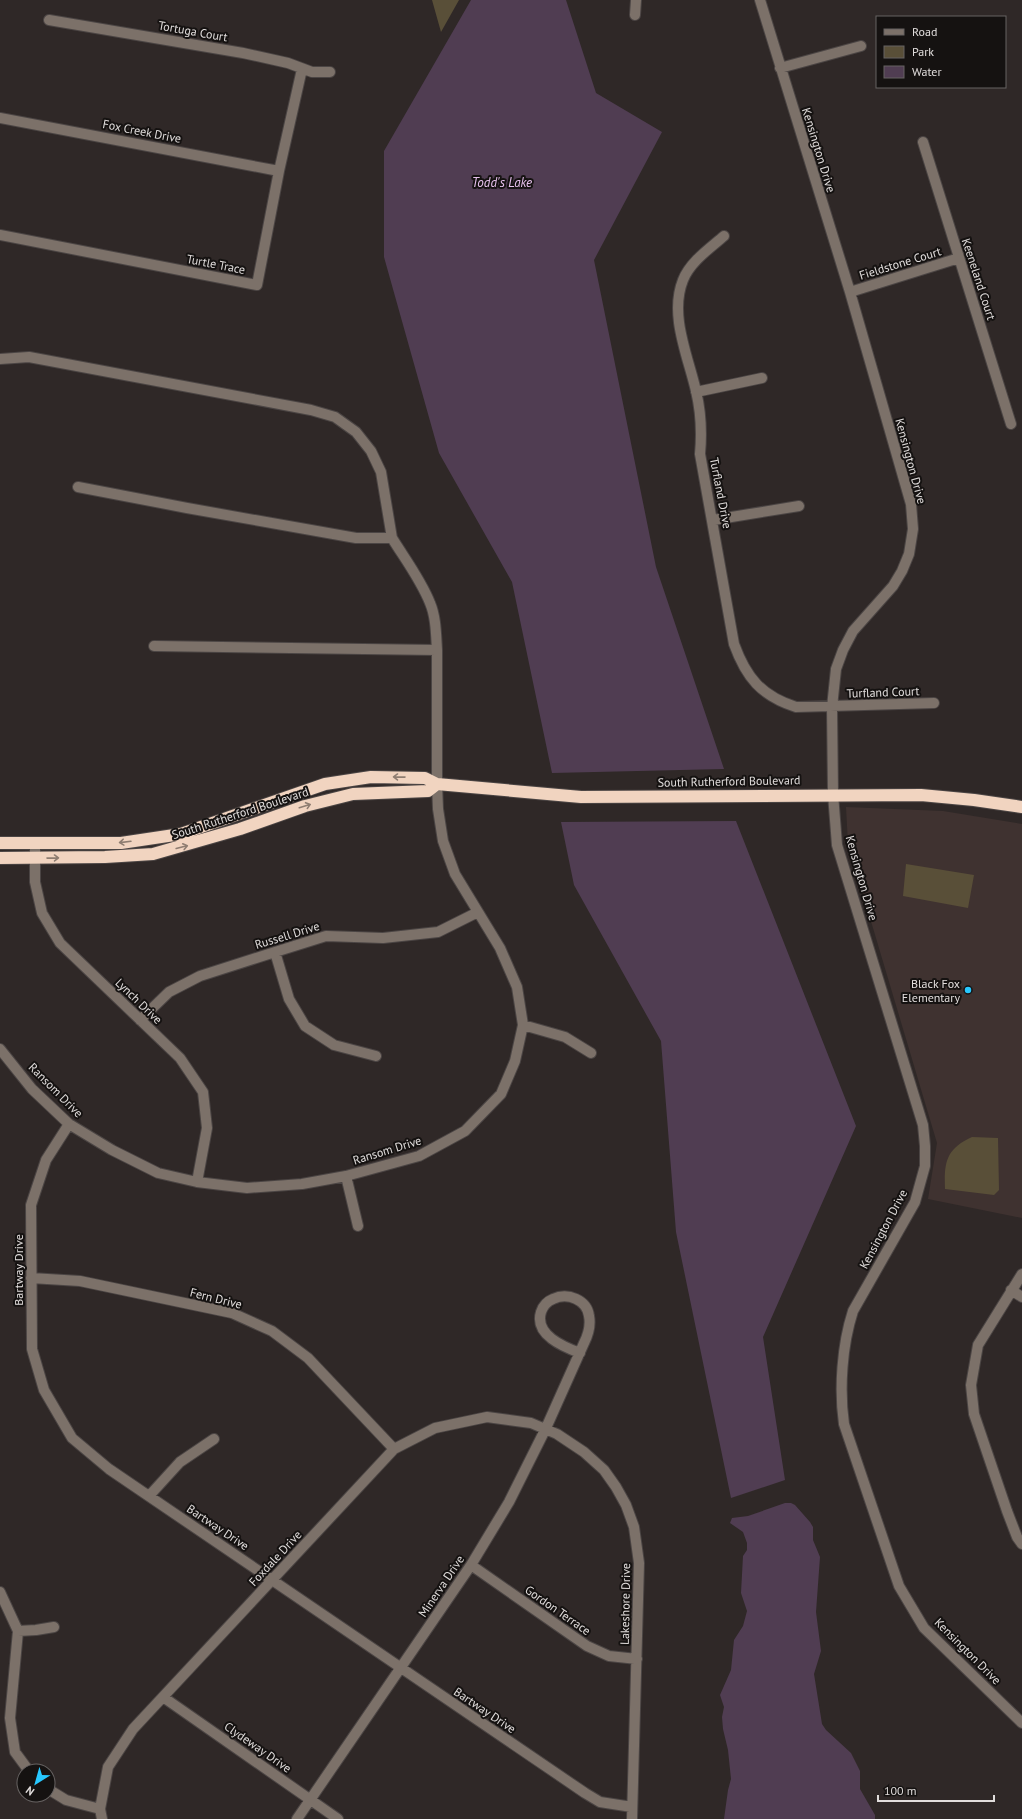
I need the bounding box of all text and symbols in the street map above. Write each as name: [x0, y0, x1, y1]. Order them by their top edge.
legend: [876, 16, 1006, 88]
street label: Tortuga Court: [157, 18, 229, 44]
text: Road: [912, 24, 937, 39]
text: Park: [912, 44, 934, 59]
text: Water: [912, 64, 942, 79]
street label: Kensington Drive: [799, 106, 839, 194]
street label: Fox Creek Drive: [101, 116, 183, 146]
water label: Todd's Lake: [472, 174, 532, 191]
street label: Keeneland Court: [959, 236, 999, 322]
street label: Fieldstone Court: [857, 243, 943, 283]
street label: Turtle Trace: [185, 251, 247, 277]
street label: Kensington Drive: [892, 417, 930, 505]
street label: Turfland Drive: [707, 456, 735, 530]
street label: Turfland Court: [846, 683, 920, 701]
street label: South Rutherford Boulevard: [657, 772, 801, 790]
one-way arrow: [393, 774, 406, 781]
street label: South Rutherford Boulevard: [170, 784, 310, 842]
one-way arrow: [299, 802, 312, 809]
street label: Kensington Drive: [843, 834, 881, 922]
one-way arrow: [119, 838, 132, 846]
one-way arrow: [175, 842, 188, 850]
one-way arrow: [46, 854, 59, 862]
street label: Russell Drive: [253, 918, 321, 952]
street label: Lynch Drive: [112, 975, 166, 1027]
place label: Black Fox Elementary: [902, 976, 960, 1005]
marker: Black Fox Elementary: [963, 985, 973, 995]
street label: Ransom Drive: [26, 1060, 86, 1120]
street label: Ransom Drive: [351, 1132, 423, 1168]
street label: Kensington Drive: [856, 1187, 910, 1271]
street label: Bartway Drive: [11, 1234, 26, 1306]
street label: Fern Drive: [188, 1284, 244, 1312]
street label: Bartway Drive: [184, 1501, 252, 1553]
street label: Foxdale Drive: [245, 1527, 305, 1589]
street label: Minerva Drive: [415, 1552, 467, 1620]
street label: Lakeshore Drive: [617, 1563, 633, 1645]
street label: Gordon Terrace: [522, 1582, 594, 1638]
street label: Kensington Drive: [932, 1615, 1004, 1687]
street label: Bartway Drive: [451, 1684, 519, 1736]
street label: Clydeway Drive: [222, 1718, 294, 1776]
north arrow: [16, 1763, 56, 1803]
scale bar: [878, 1777, 994, 1803]
text: N: [23, 1783, 37, 1799]
text: 100 m: [884, 1783, 917, 1798]

